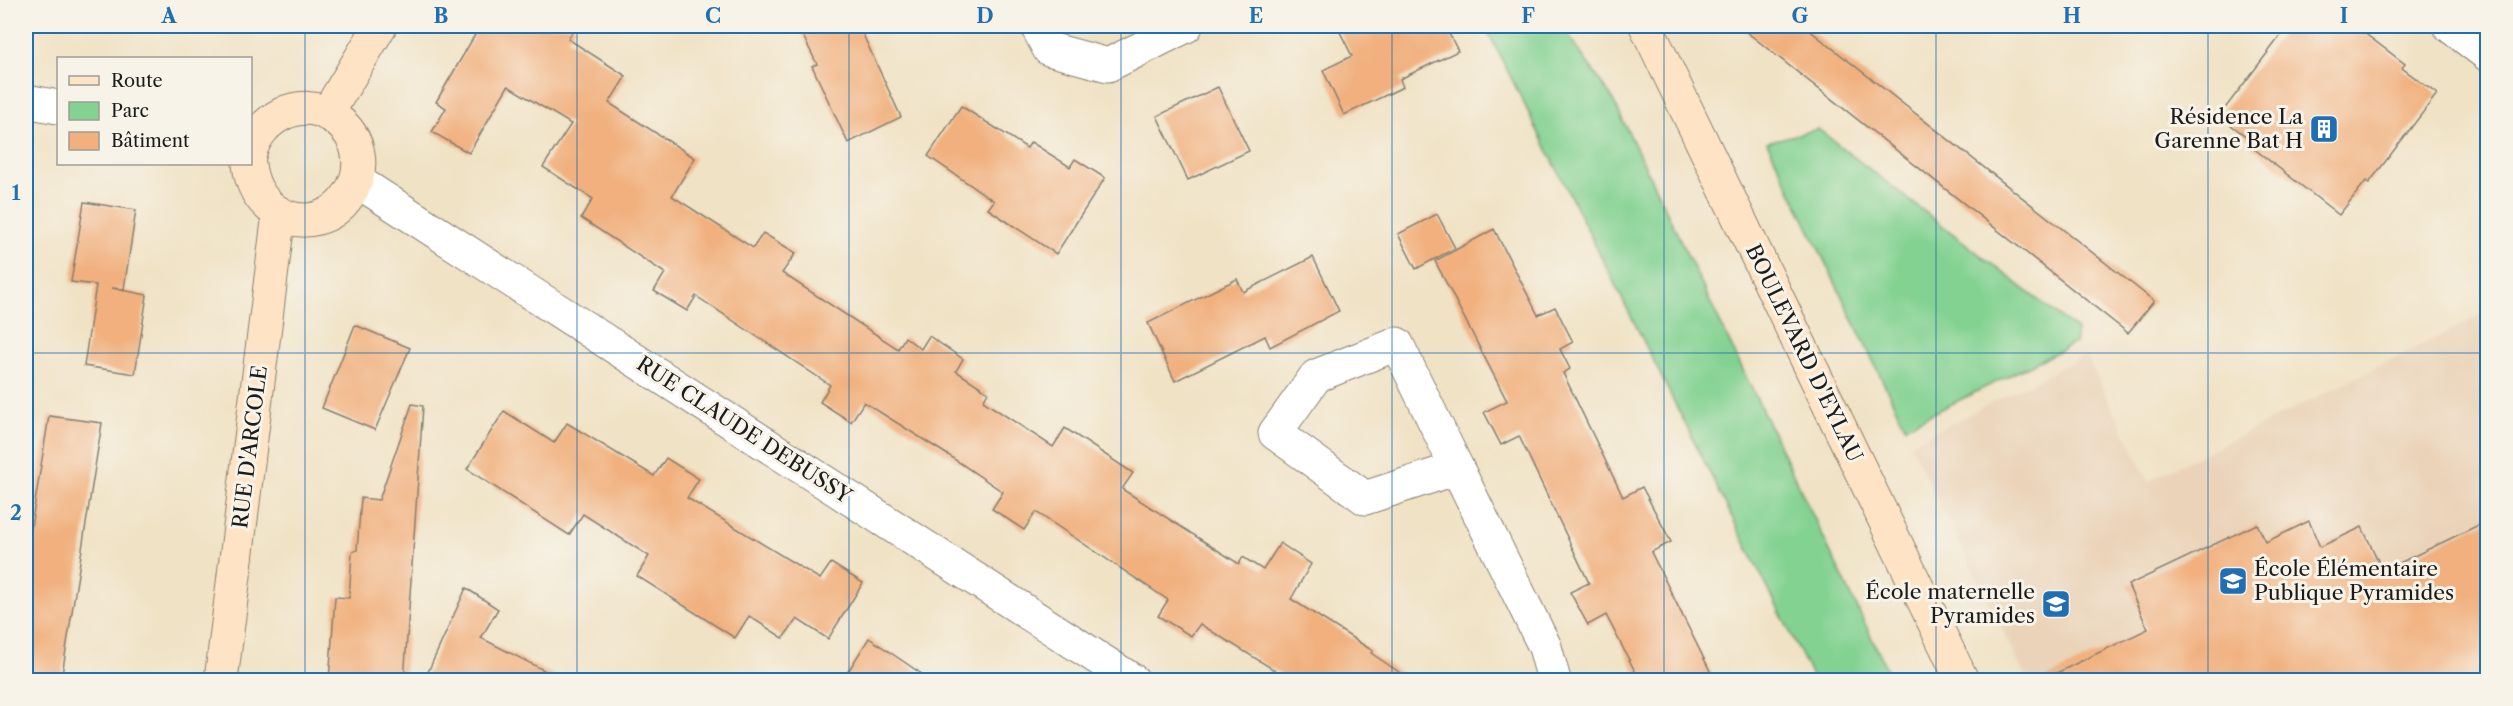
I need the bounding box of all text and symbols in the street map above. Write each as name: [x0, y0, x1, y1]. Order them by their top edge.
text: A: [160, 4, 177, 28]
text: B: [434, 4, 449, 28]
text: C: [705, 4, 721, 28]
text: D: [976, 4, 994, 28]
text: E: [1249, 4, 1263, 28]
text: F: [1521, 4, 1535, 28]
text: G: [1792, 4, 1809, 28]
text: H: [2063, 4, 2081, 28]
text: I: [2340, 4, 2348, 28]
legend: [57, 57, 252, 165]
text: Route: [111, 70, 163, 92]
text: Parc: [111, 100, 149, 122]
place label: Résidence La Garenne Bat H: [2154, 104, 2304, 153]
building icon: Résidence La Garenne Bat H: [2308, 113, 2340, 145]
text: Bâtiment: [111, 130, 190, 152]
text: 1: [12, 181, 21, 205]
street label: BOULEVARD D'EYLAU: [1741, 240, 1868, 466]
street label: RUE CLAUDE DEBUSSY: [632, 351, 857, 509]
street label: RUE D'ARCOLE: [227, 364, 272, 530]
text: 2: [10, 501, 22, 525]
place label: École Élémentaire Publique Pyramides: [2254, 556, 2454, 605]
school or university icon: École Élémentaire Publique Pyramides: [2217, 565, 2249, 597]
place label: École maternelle Pyramides: [1865, 579, 2035, 628]
school or university icon: École maternelle Pyramides: [2040, 588, 2072, 620]

